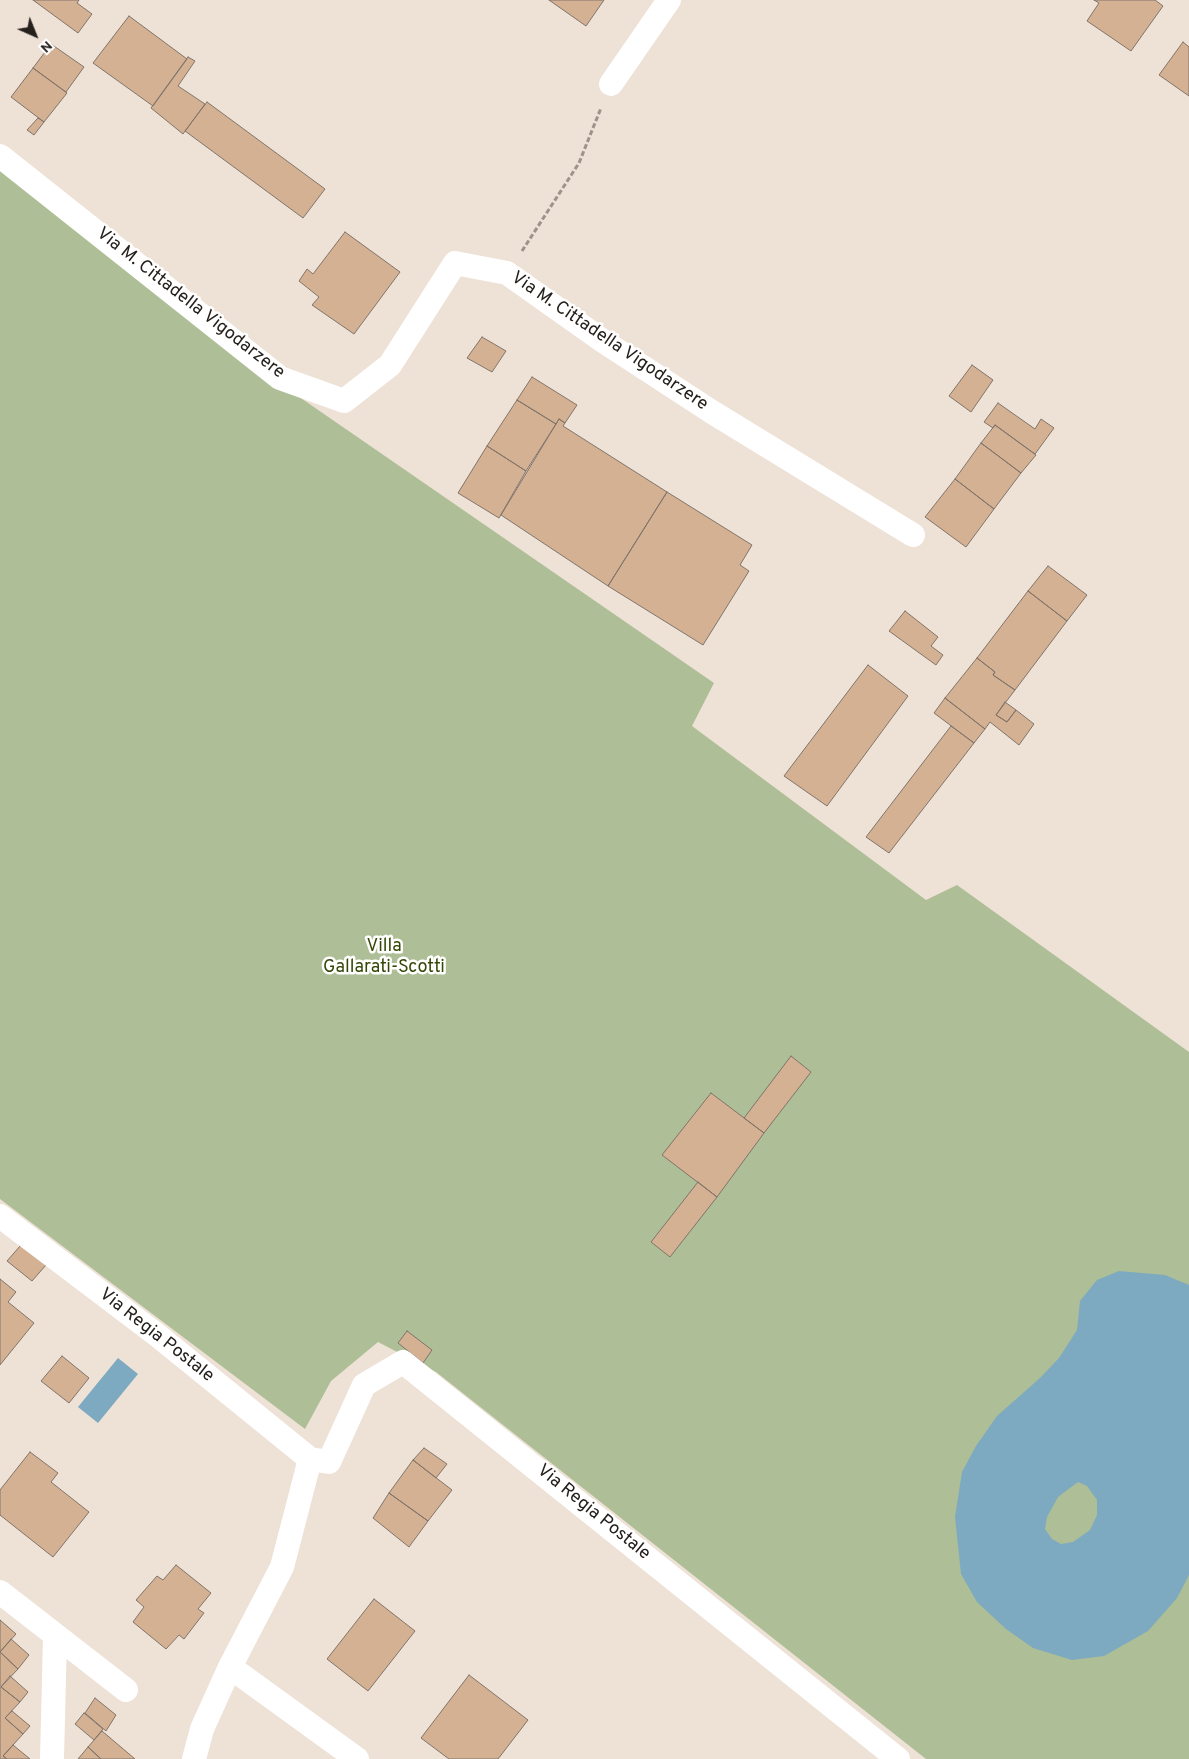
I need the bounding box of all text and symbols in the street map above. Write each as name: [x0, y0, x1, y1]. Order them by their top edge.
north arrow: [10, 10, 60, 60]
text: N: [36, 37, 55, 56]
street label: Via M. Cittadella Vigodarzere: [92, 224, 288, 384]
street label: Via M. Cittadella Vigodarzere: [506, 268, 712, 416]
park label: Villa Gallarati-Scotti: [323, 936, 445, 979]
street label: Via Regia Postale: [94, 1284, 218, 1388]
street label: Via Regia Postale: [532, 1461, 654, 1565]

